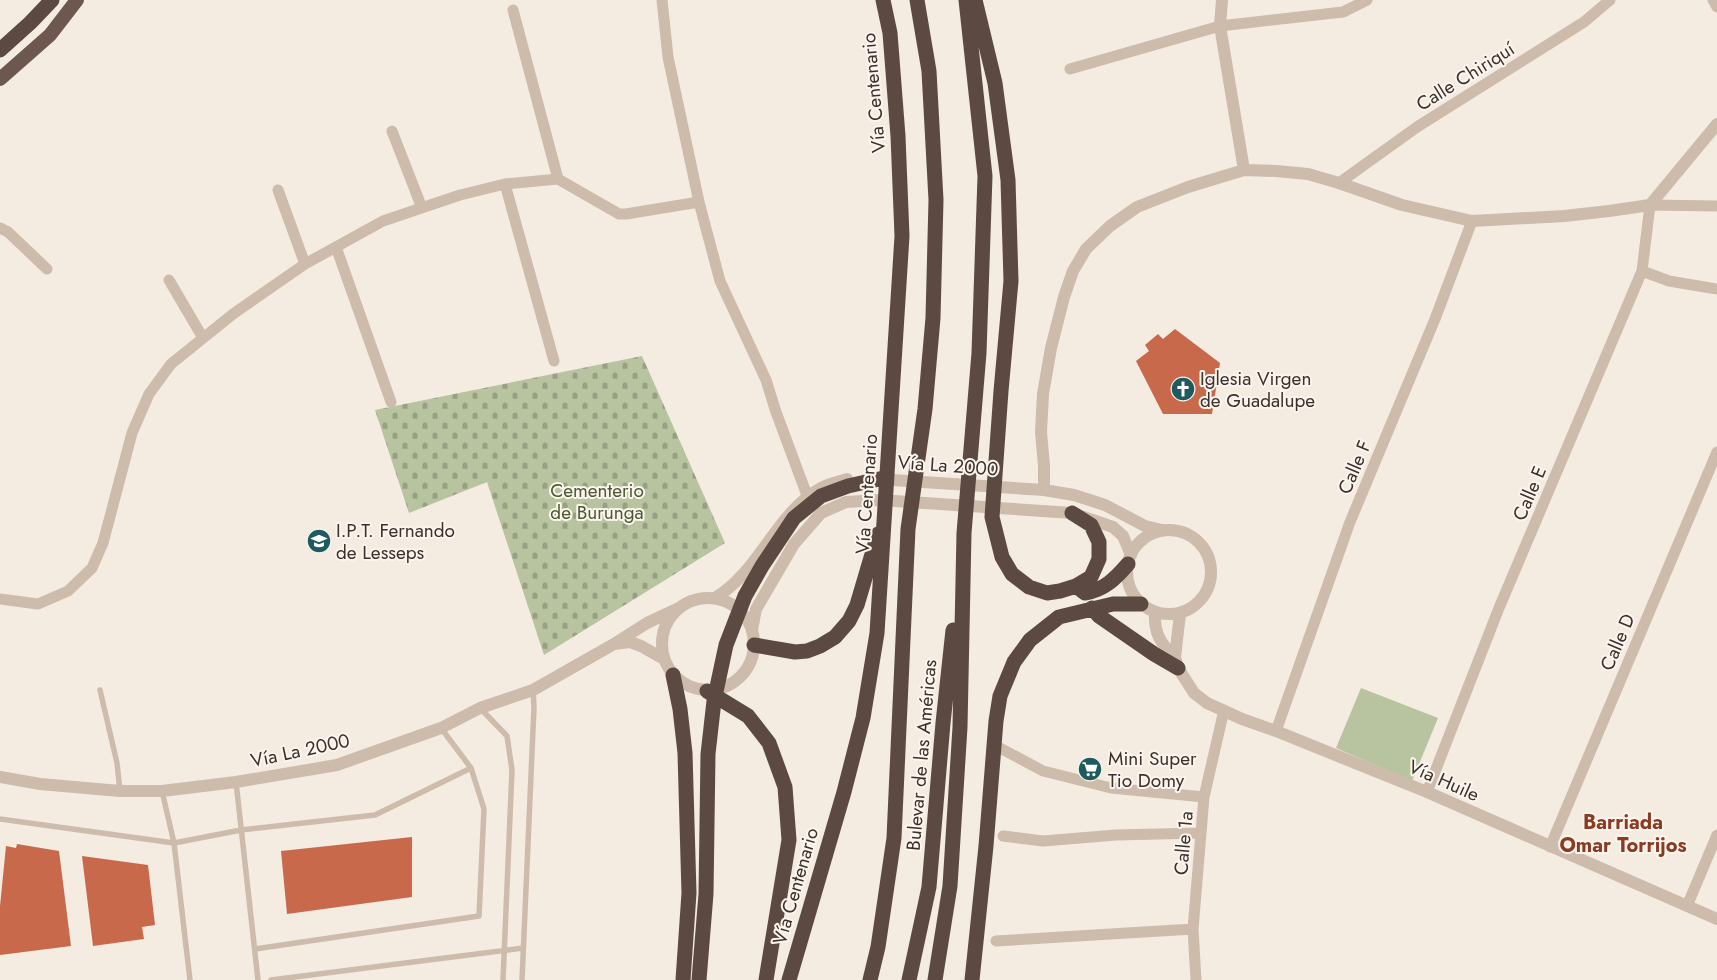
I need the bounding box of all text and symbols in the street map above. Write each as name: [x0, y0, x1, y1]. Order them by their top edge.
street label: Vía Centenario: [855, 32, 892, 154]
street label: Calle Chiriquí: [1411, 35, 1521, 117]
place label: Iglesia Virgen de Guadalupe: [1200, 365, 1315, 414]
church icon: Iglesia Virgen de Guadalupe: [1170, 376, 1196, 402]
street label: Vía Centenario: [849, 433, 884, 555]
street label: Calle F: [1331, 436, 1378, 498]
street label: Vía La 2000: [897, 449, 999, 482]
street label: Calle E: [1506, 462, 1553, 525]
park label: Cementerio de Burunga: [550, 477, 644, 526]
place label: I.P.T. Fernando de Lesseps: [336, 517, 455, 566]
school or university icon: I.P.T. Fernando de Lesseps: [306, 528, 332, 554]
street label: Calle D: [1593, 610, 1642, 675]
street label: Bulevar de las Américas: [900, 658, 943, 852]
street label: Vía La 2000: [248, 727, 352, 774]
place label: Mini Super Tio Domy: [1108, 745, 1197, 794]
street label: Vía Huile: [1404, 753, 1484, 808]
supermarket icon: Mini Super Tio Domy: [1077, 756, 1103, 782]
district label: Barriada Omar Torrijos: [1559, 808, 1687, 860]
street label: Calle 1a: [1167, 810, 1200, 876]
street label: Vía Centenario: [766, 825, 825, 948]

